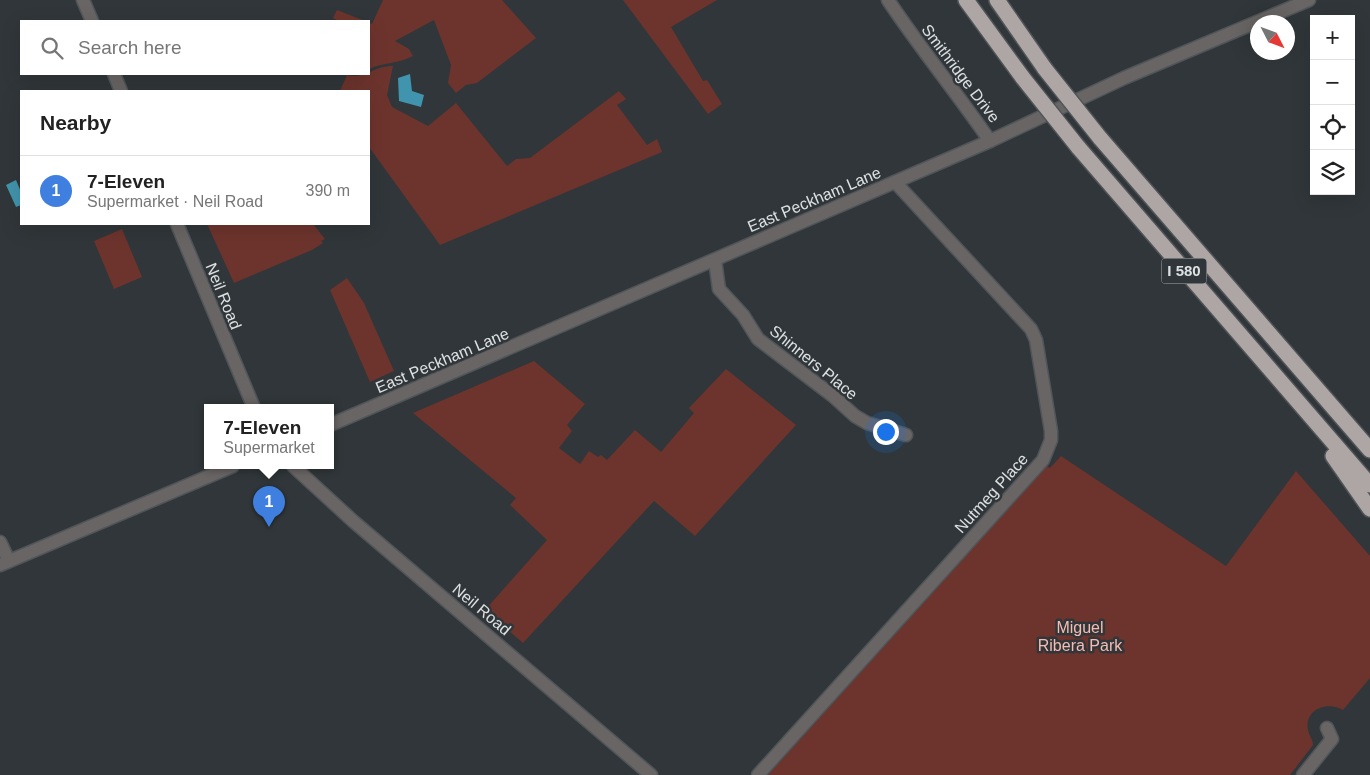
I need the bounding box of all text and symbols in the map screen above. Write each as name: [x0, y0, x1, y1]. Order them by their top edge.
north arrow: [1250, 15, 1295, 60]
map controls: [1310, 15, 1355, 195]
button: +: [1310, 15, 1355, 60]
search box: [20, 20, 370, 75]
street label: Smithridge Drive: [918, 21, 1003, 126]
icon: search: [38, 34, 66, 62]
text: Search here: [78, 37, 182, 58]
button: −: [1310, 60, 1355, 105]
button: locate: [1310, 105, 1355, 150]
text: Nearby: [40, 111, 111, 134]
button: layers: [1310, 150, 1355, 195]
street label: East Peckham Lane: [745, 164, 884, 235]
text: 7-Eleven: [87, 171, 165, 192]
text: 1: [52, 182, 60, 199]
text: 390 m: [306, 182, 350, 199]
text: Supermarket · Neil Road: [87, 193, 263, 210]
road number: I 580: [1162, 258, 1206, 284]
street label: Neil Road: [202, 260, 245, 332]
street label: Shinners Place: [767, 322, 861, 403]
street label: East Peckham Lane: [373, 325, 512, 396]
popup: [204, 404, 334, 469]
text: 7-Eleven: [223, 417, 301, 438]
your location: [873, 419, 899, 445]
text: Supermarket: [223, 439, 315, 456]
street label: Nutmeg Place: [951, 450, 1031, 536]
pin: 1: [253, 486, 285, 527]
street label: Neil Road: [449, 580, 514, 638]
park label: Miguel Ribera Park: [1038, 619, 1123, 654]

